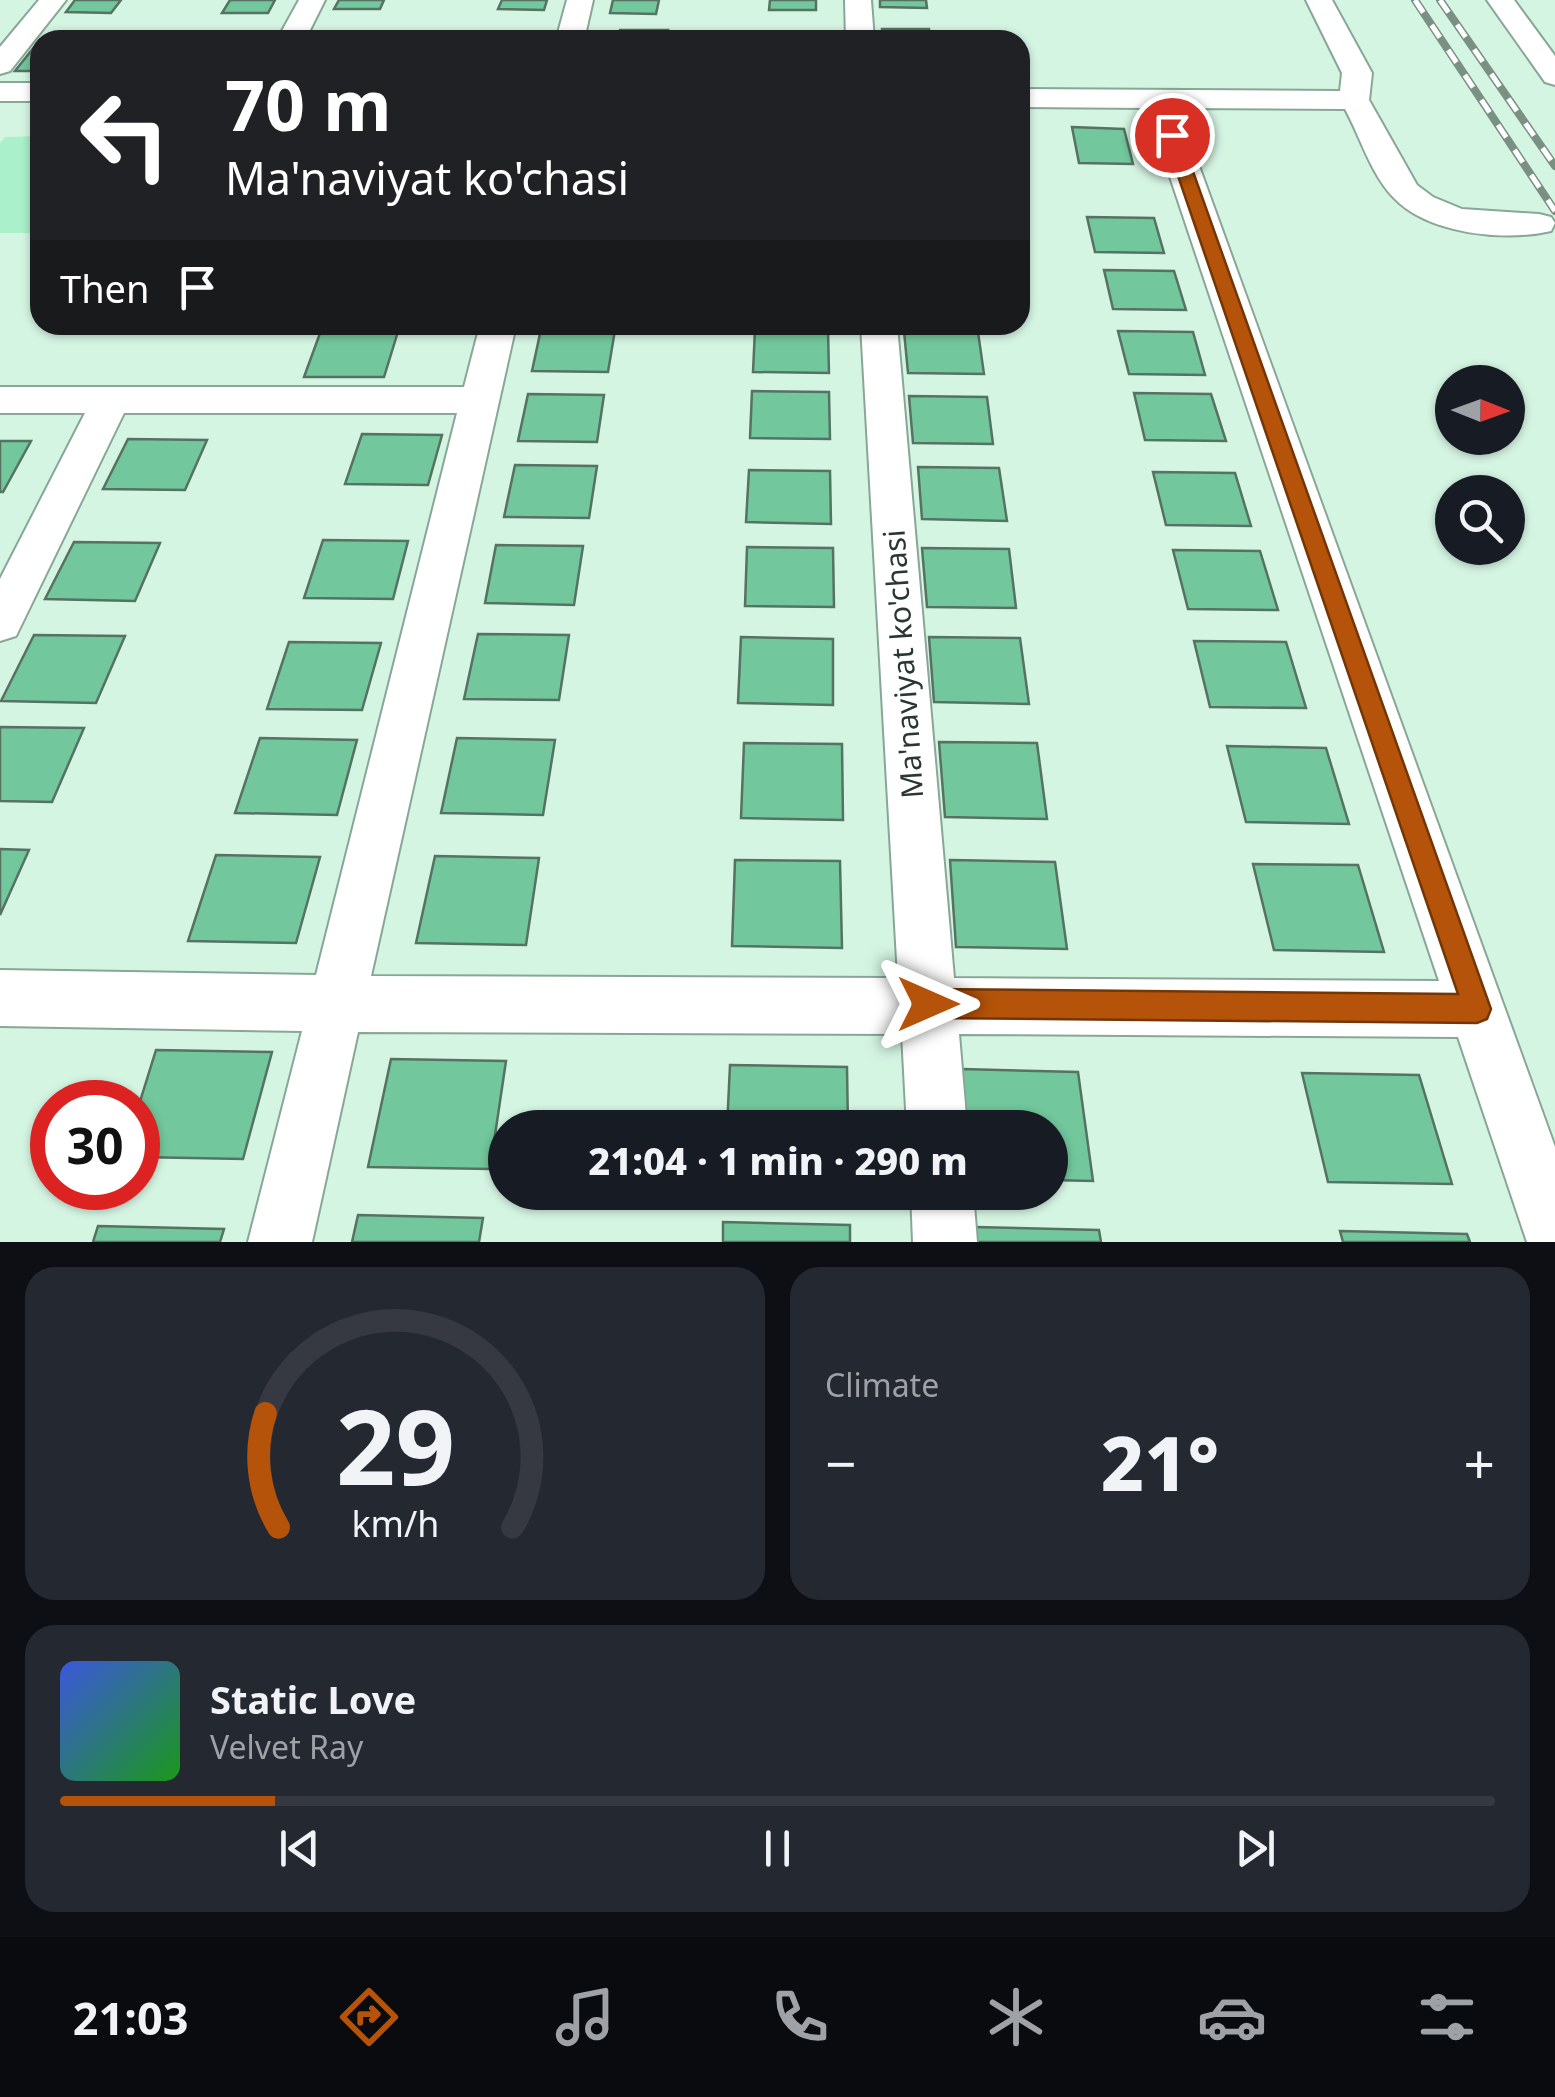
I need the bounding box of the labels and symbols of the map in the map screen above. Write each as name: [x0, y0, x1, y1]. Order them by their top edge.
pin: [1130, 93, 1215, 178]
north arrow: [1435, 365, 1525, 455]
street label: Ma'naviyat ko'chasi: [873, 528, 932, 800]
position arrow: [876, 952, 980, 1056]
speed limit sign: 30: [30, 1080, 160, 1210]

